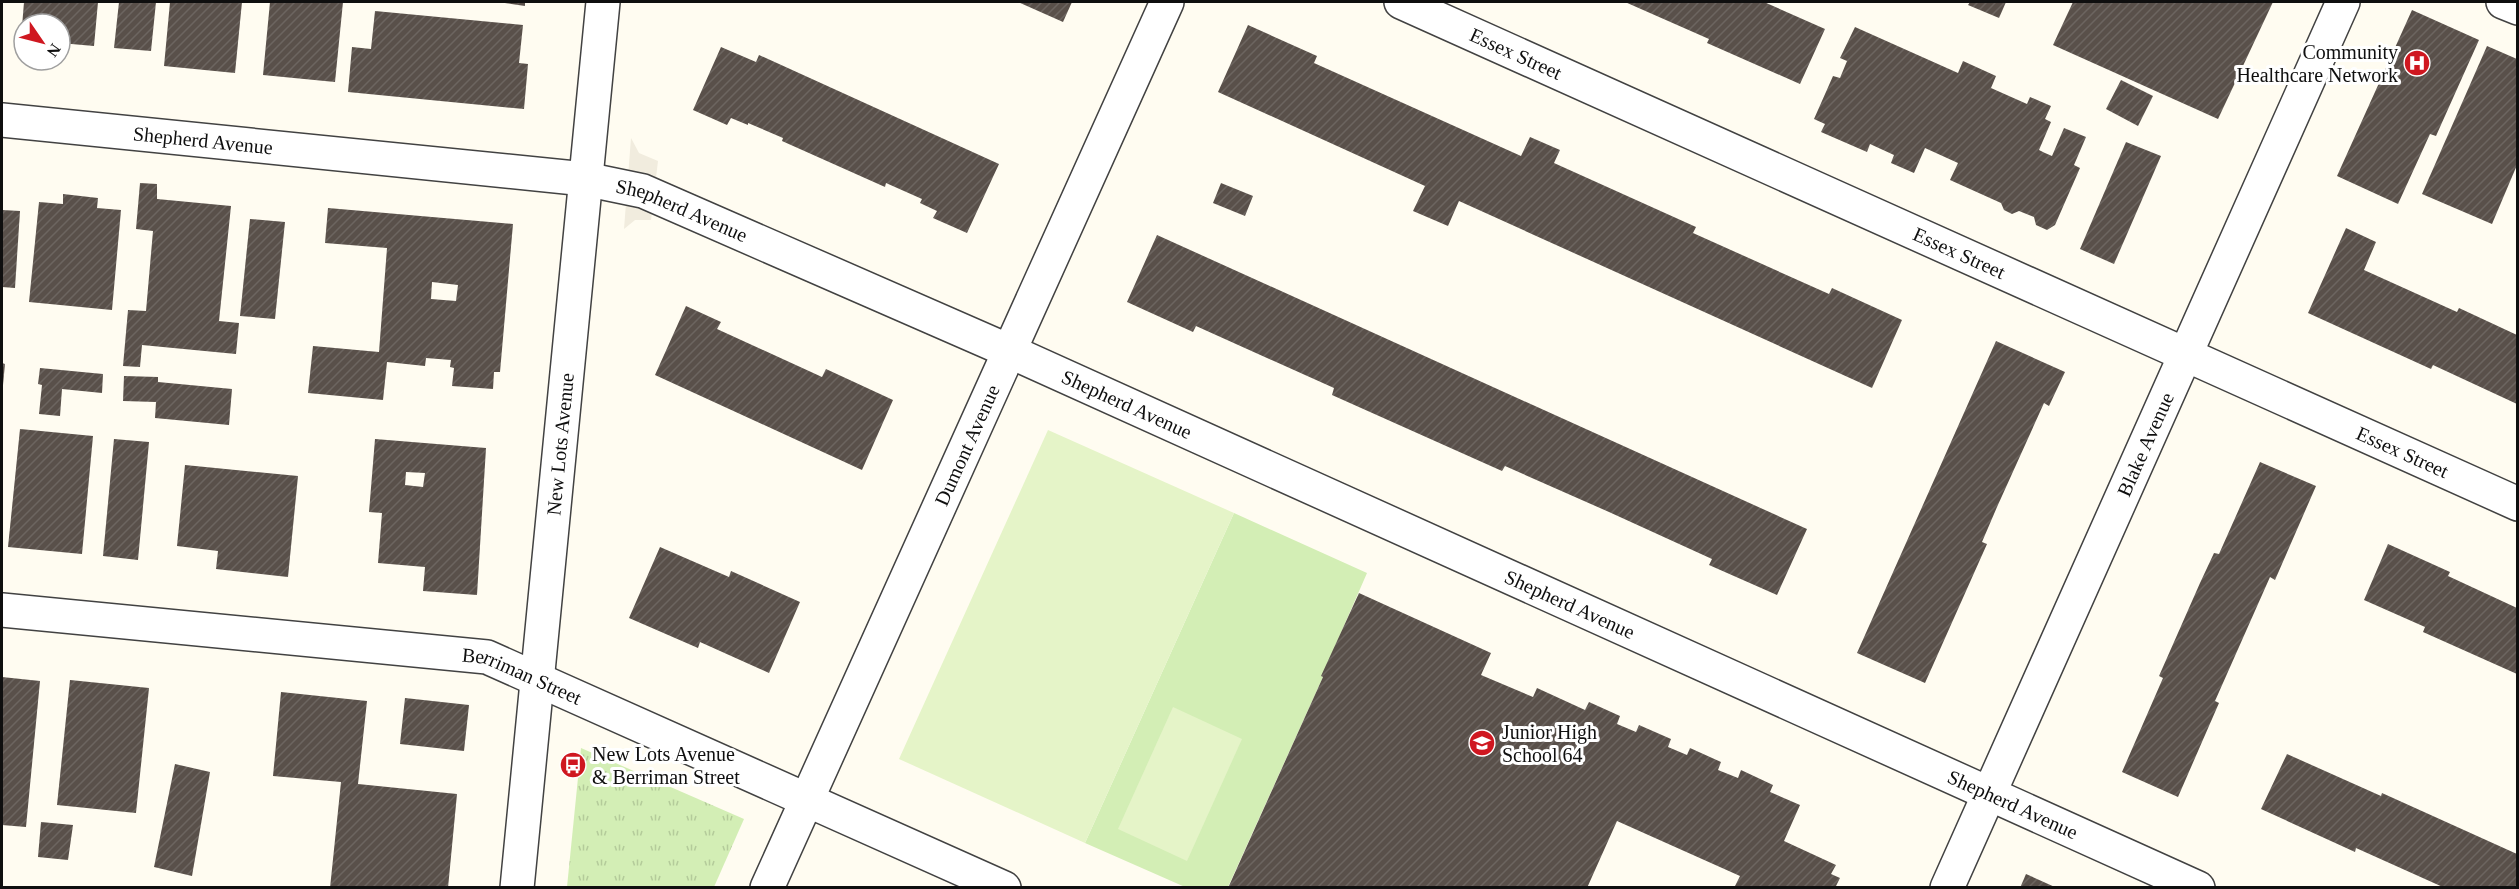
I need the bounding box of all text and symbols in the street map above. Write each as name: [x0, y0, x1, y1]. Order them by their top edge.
north arrow: [12, 12, 72, 72]
street label: Essex Street: [1467, 23, 1566, 84]
text: N: [43, 41, 64, 60]
place label: Community Healthcare Network: [2236, 41, 2398, 86]
hospital icon: Community Healthcare Network: [2402, 48, 2432, 78]
street label: Shepherd Avenue: [132, 122, 274, 158]
street label: Shepherd Avenue: [614, 175, 751, 246]
street label: Essex Street: [1910, 223, 2009, 283]
street label: Shepherd Avenue: [1058, 365, 1195, 443]
street label: New Lots Avenue: [542, 372, 578, 516]
street label: Dumont Avenue: [930, 381, 1004, 509]
street label: Blake Avenue: [2113, 389, 2178, 500]
street label: Essex Street: [2353, 422, 2452, 482]
street label: Shepherd Avenue: [1501, 565, 1638, 643]
street label: Berriman Street: [461, 644, 585, 709]
place label: Junior High School 64: [1502, 721, 1597, 766]
school or university icon: Junior High School 64: [1467, 728, 1497, 758]
place label: New Lots Avenue & Berriman Street: [592, 743, 740, 788]
bus stop icon: New Lots Avenue & Berriman Street: [558, 750, 588, 780]
street label: Shepherd Avenue: [1944, 765, 2081, 843]

